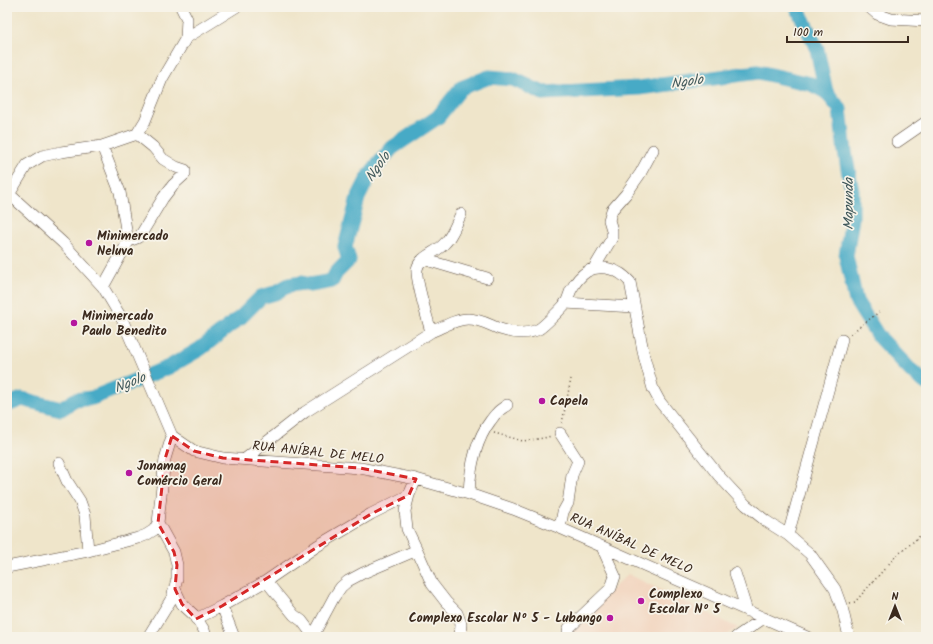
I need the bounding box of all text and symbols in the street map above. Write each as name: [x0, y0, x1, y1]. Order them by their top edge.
scale bar: [787, 18, 908, 44]
text: 100 m: [793, 23, 824, 42]
water label: Ngolo: [670, 69, 706, 95]
water label: Ngolo: [360, 146, 397, 187]
water label: Mapunda: [838, 177, 860, 230]
place label: Minimercado Neluva: [97, 226, 168, 262]
marker: Minimercado Neluva: [84, 238, 94, 248]
place label: Minimercado Paulo Benedito: [82, 306, 167, 342]
marker: Minimercado Paulo Benedito: [69, 318, 79, 328]
water label: Ngolo: [111, 366, 151, 399]
place label: Capela: [550, 391, 588, 412]
marker: Capela: [537, 396, 547, 406]
street label: RUA ANÍBAL DE MELO: [251, 436, 385, 470]
place label: Jonamag Comércio Geral: [137, 456, 222, 492]
marker: Jonamag Comércio Geral: [124, 468, 134, 478]
street label: RUA ANÍBAL DE MELO: [566, 508, 696, 580]
place label: Complexo Escolar Nº 5: [649, 584, 721, 620]
north arrow: [875, 586, 915, 626]
text: N: [892, 588, 899, 606]
marker: Complexo Escolar Nº 5: [636, 596, 646, 606]
place label: Complexo Escolar Nº 5 - Lubango: [409, 608, 602, 629]
marker: Complexo Escolar Nº 5 - Lubango: [605, 613, 615, 623]

